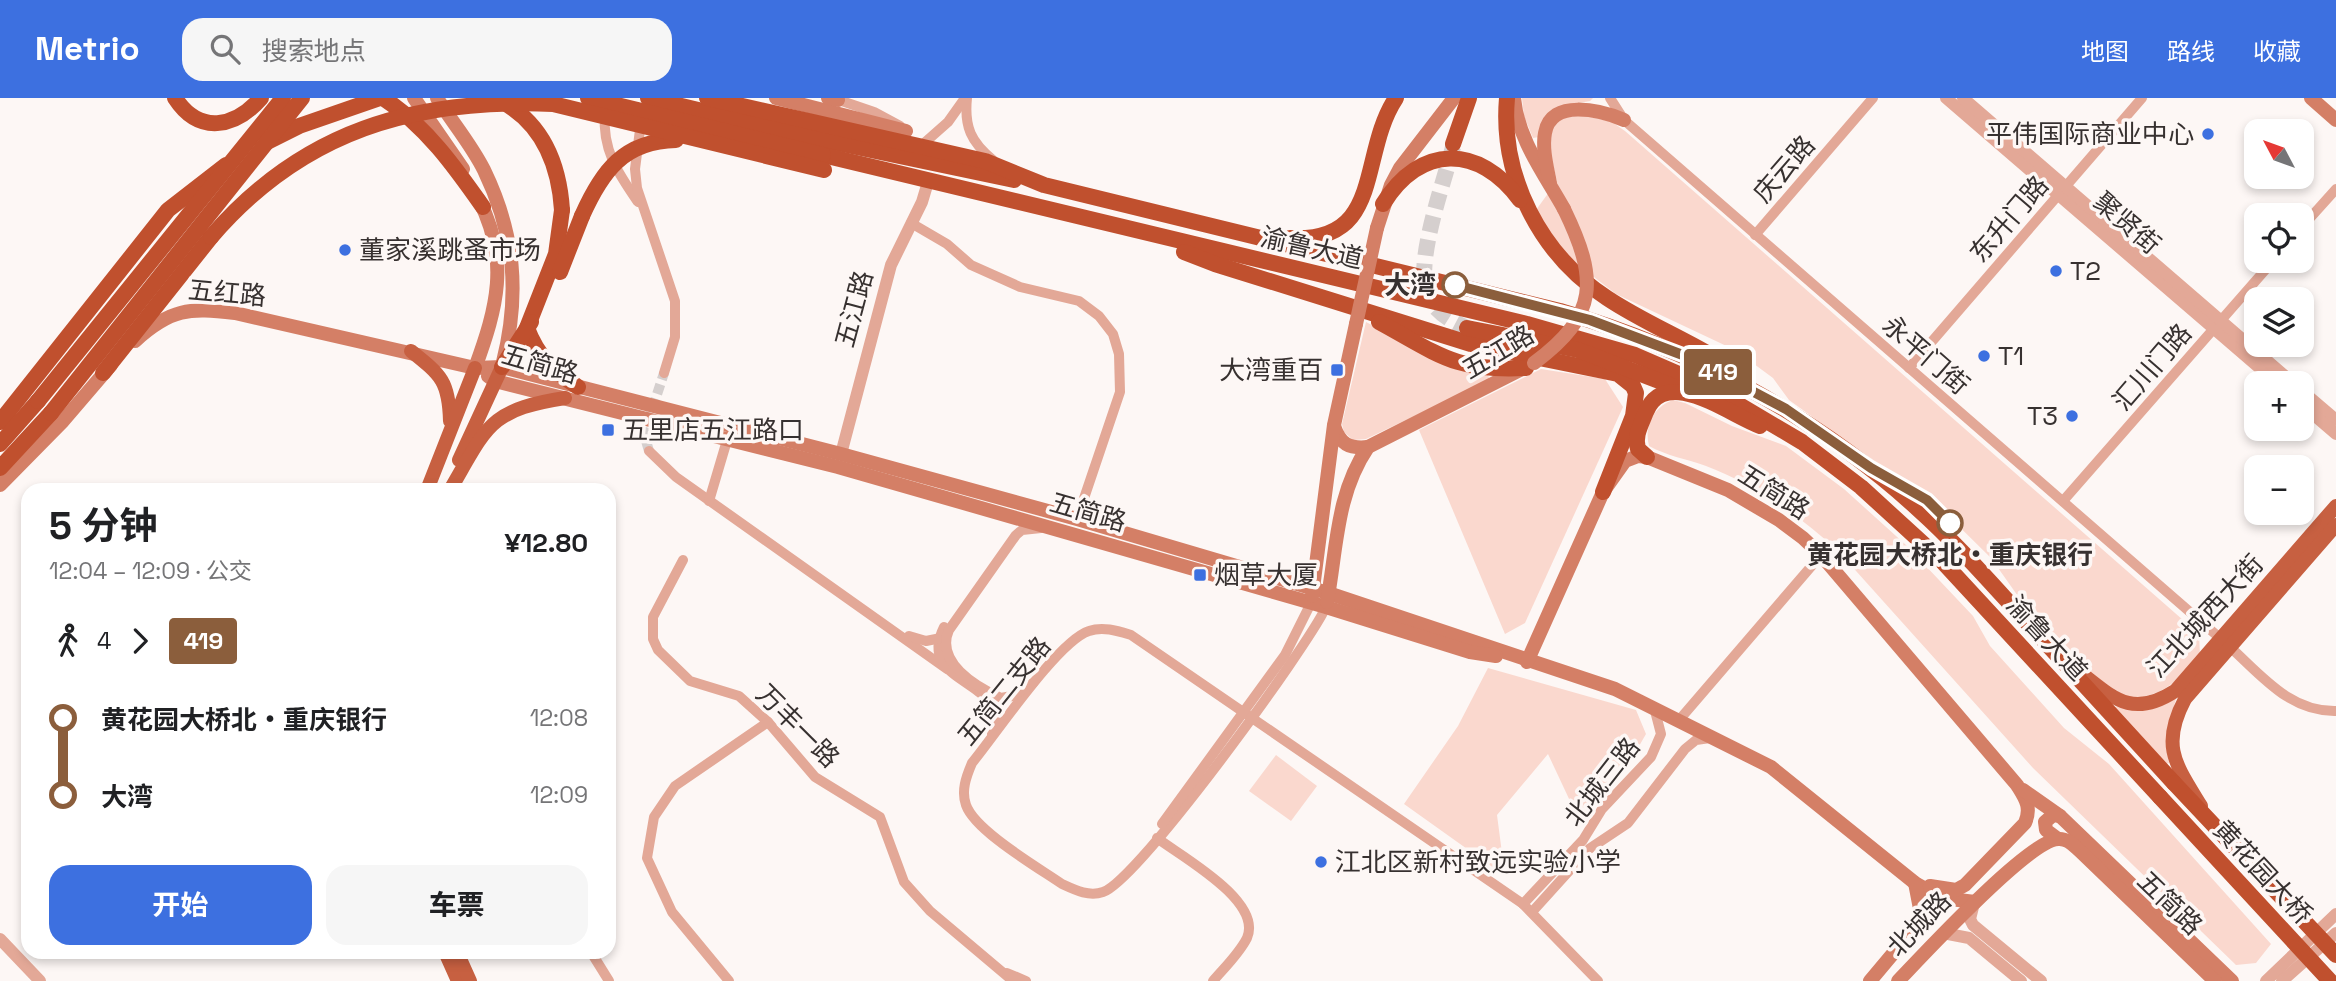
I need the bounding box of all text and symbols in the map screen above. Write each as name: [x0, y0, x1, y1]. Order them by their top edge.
search box: [182, 18, 672, 81]
text: Metrio: [35, 28, 140, 70]
icon: search: [206, 30, 244, 68]
text: 搜索地点: [262, 34, 366, 68]
text: 地图: [2081, 36, 2129, 67]
text: 路线: [2167, 36, 2215, 67]
text: 收藏: [2253, 36, 2301, 67]
place label: 平伟国际商业中心: [1986, 117, 2194, 151]
north arrow: [2244, 119, 2314, 189]
map controls: [2244, 119, 2314, 525]
marker: 平伟国际商业中心: [2200, 126, 2216, 142]
street label: 庆云路: [1746, 128, 1822, 210]
street label: 东升门路: [1962, 169, 2056, 269]
street label: 聚贤街: [2086, 185, 2168, 261]
button: locate: [2244, 203, 2314, 273]
street label: 渝鲁大道: [1258, 220, 1366, 276]
place label: 董家溪跳蚤市场: [359, 233, 541, 267]
marker: 董家溪跳蚤市场: [337, 242, 353, 258]
place label: T2: [2070, 254, 2101, 288]
marker: T2: [2048, 263, 2064, 279]
street label: 五江路: [827, 267, 881, 351]
place label: 大湾: [1384, 268, 1436, 302]
marker: 大湾: [1442, 272, 1468, 298]
street label: 五红路: [187, 273, 267, 313]
button: layers: [2244, 287, 2314, 357]
street label: 永平门街: [1876, 308, 1976, 402]
street label: 五江路: [1456, 317, 1540, 387]
street label: 汇川门路: [2105, 317, 2199, 417]
street label: 五简路: [498, 337, 582, 391]
place label: T1: [1998, 339, 2024, 373]
marker: T1: [1976, 348, 1992, 364]
line badge: 419: [1678, 349, 1758, 395]
place label: 大湾重百: [1219, 353, 1323, 387]
text: 419: [1698, 356, 1738, 387]
marker: 大湾重百: [1329, 362, 1345, 378]
button: +: [2244, 371, 2314, 441]
place label: T3: [2027, 399, 2058, 433]
marker: T3: [2064, 408, 2080, 424]
place label: 五里店五江路口: [622, 413, 804, 447]
marker: 五里店五江路口: [600, 422, 616, 438]
button: −: [2244, 455, 2314, 525]
street label: 五简路: [1732, 457, 1816, 527]
street label: 五简路: [1046, 485, 1130, 539]
text: 5 分钟: [49, 502, 157, 550]
marker: 黄花园大桥北‧重庆银行: [1937, 510, 1963, 536]
text: ¥12.80: [504, 526, 588, 560]
place label: 黄花园大桥北‧重庆银行: [1807, 538, 2093, 572]
street label: 江北城西大街: [2139, 547, 2271, 685]
text: 12:04 – 12:09 · 公交: [49, 556, 252, 586]
place label: 烟草大厦: [1214, 558, 1318, 592]
marker: 烟草大厦: [1192, 567, 1208, 583]
street label: 渝鲁大道: [1999, 588, 2095, 688]
icon: walk: [49, 622, 87, 660]
icon: forward: [121, 622, 159, 660]
text: 419: [183, 625, 223, 656]
text: 4: [97, 626, 111, 656]
street label: 五简二支路: [950, 630, 1058, 752]
street label: 万丰一路: [749, 677, 847, 775]
text: 黄花园大桥北‧重庆银行: [101, 703, 387, 737]
text: 12:08: [530, 703, 588, 733]
street label: 北城三路: [1557, 731, 1647, 833]
text: 大湾: [101, 780, 153, 814]
text: 12:09: [530, 780, 588, 810]
street label: 黄花园大桥: [2206, 813, 2320, 931]
place label: 江北区新村致远实验小学: [1335, 845, 1621, 879]
marker: 江北区新村致远实验小学: [1313, 854, 1329, 870]
street label: 五简路: [2130, 864, 2210, 942]
button: 开始: [49, 865, 312, 945]
button: 车票: [326, 865, 588, 945]
street label: 北城路: [1880, 884, 1958, 964]

